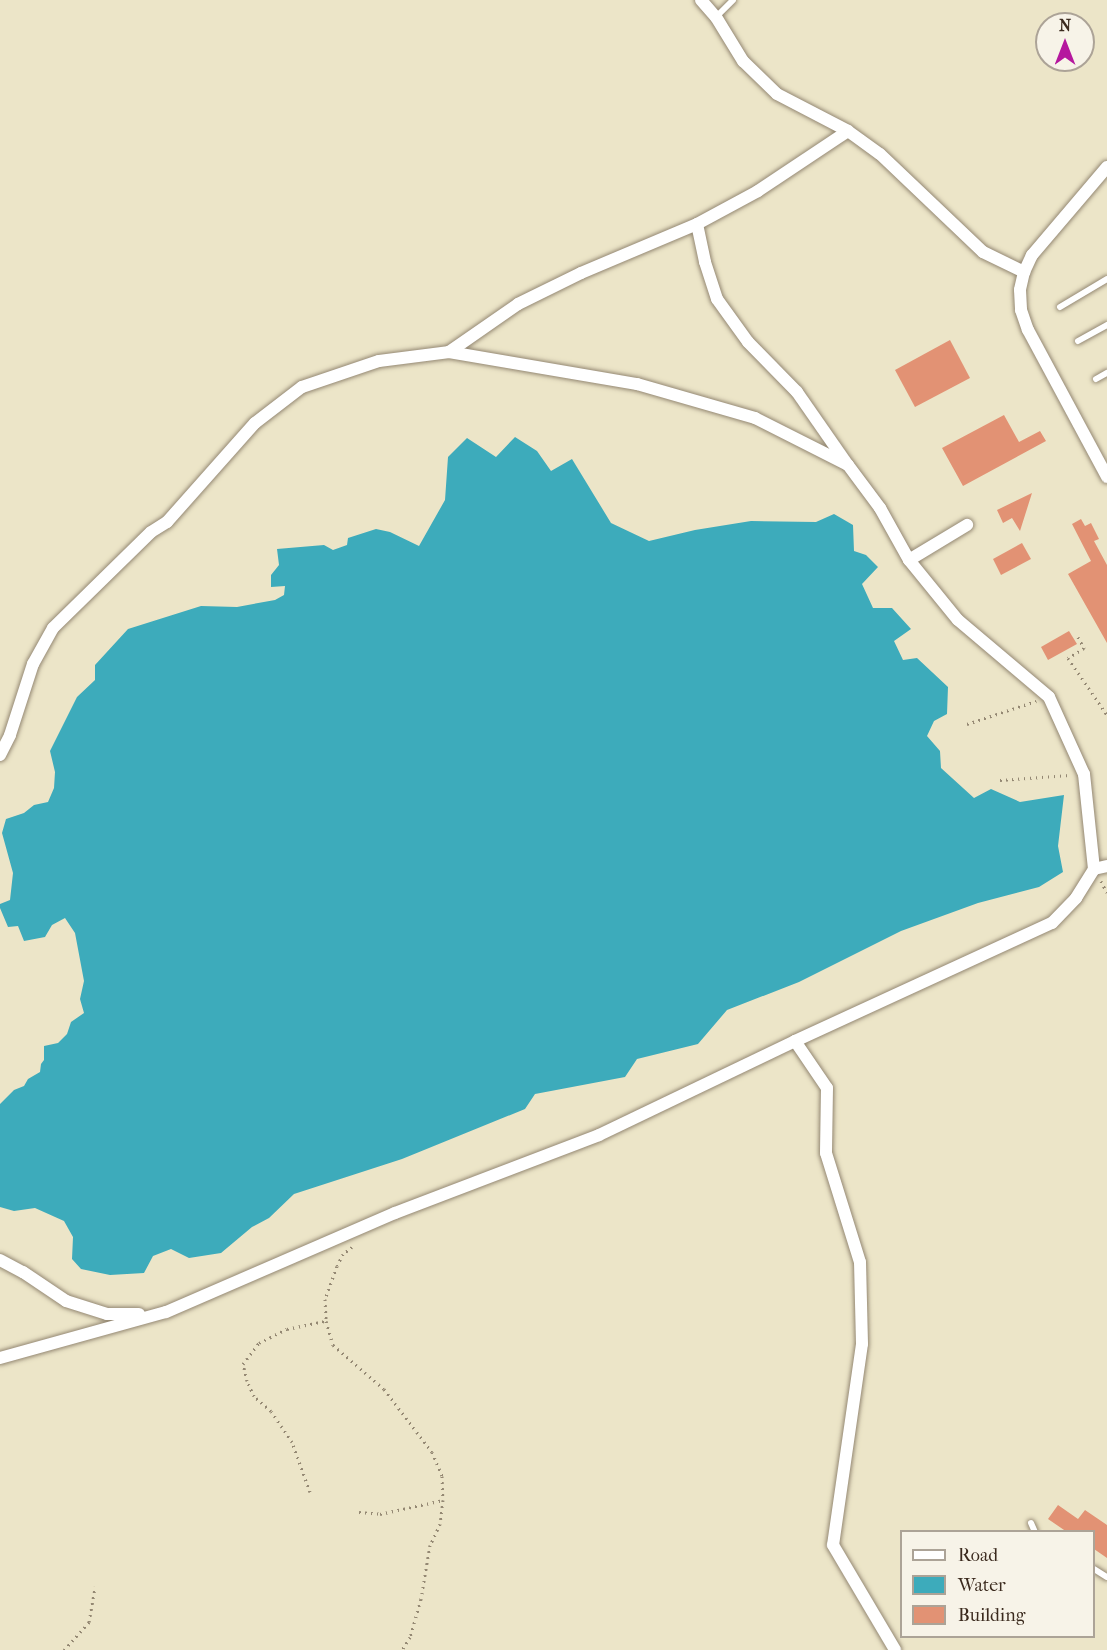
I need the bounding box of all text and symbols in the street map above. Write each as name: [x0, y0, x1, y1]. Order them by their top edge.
north arrow: [1035, 12, 1095, 72]
text: N: [1059, 16, 1071, 35]
legend: [900, 1530, 1095, 1638]
text: Road: [958, 1545, 998, 1566]
text: Water: [958, 1575, 1006, 1596]
text: Building: [958, 1605, 1025, 1626]

